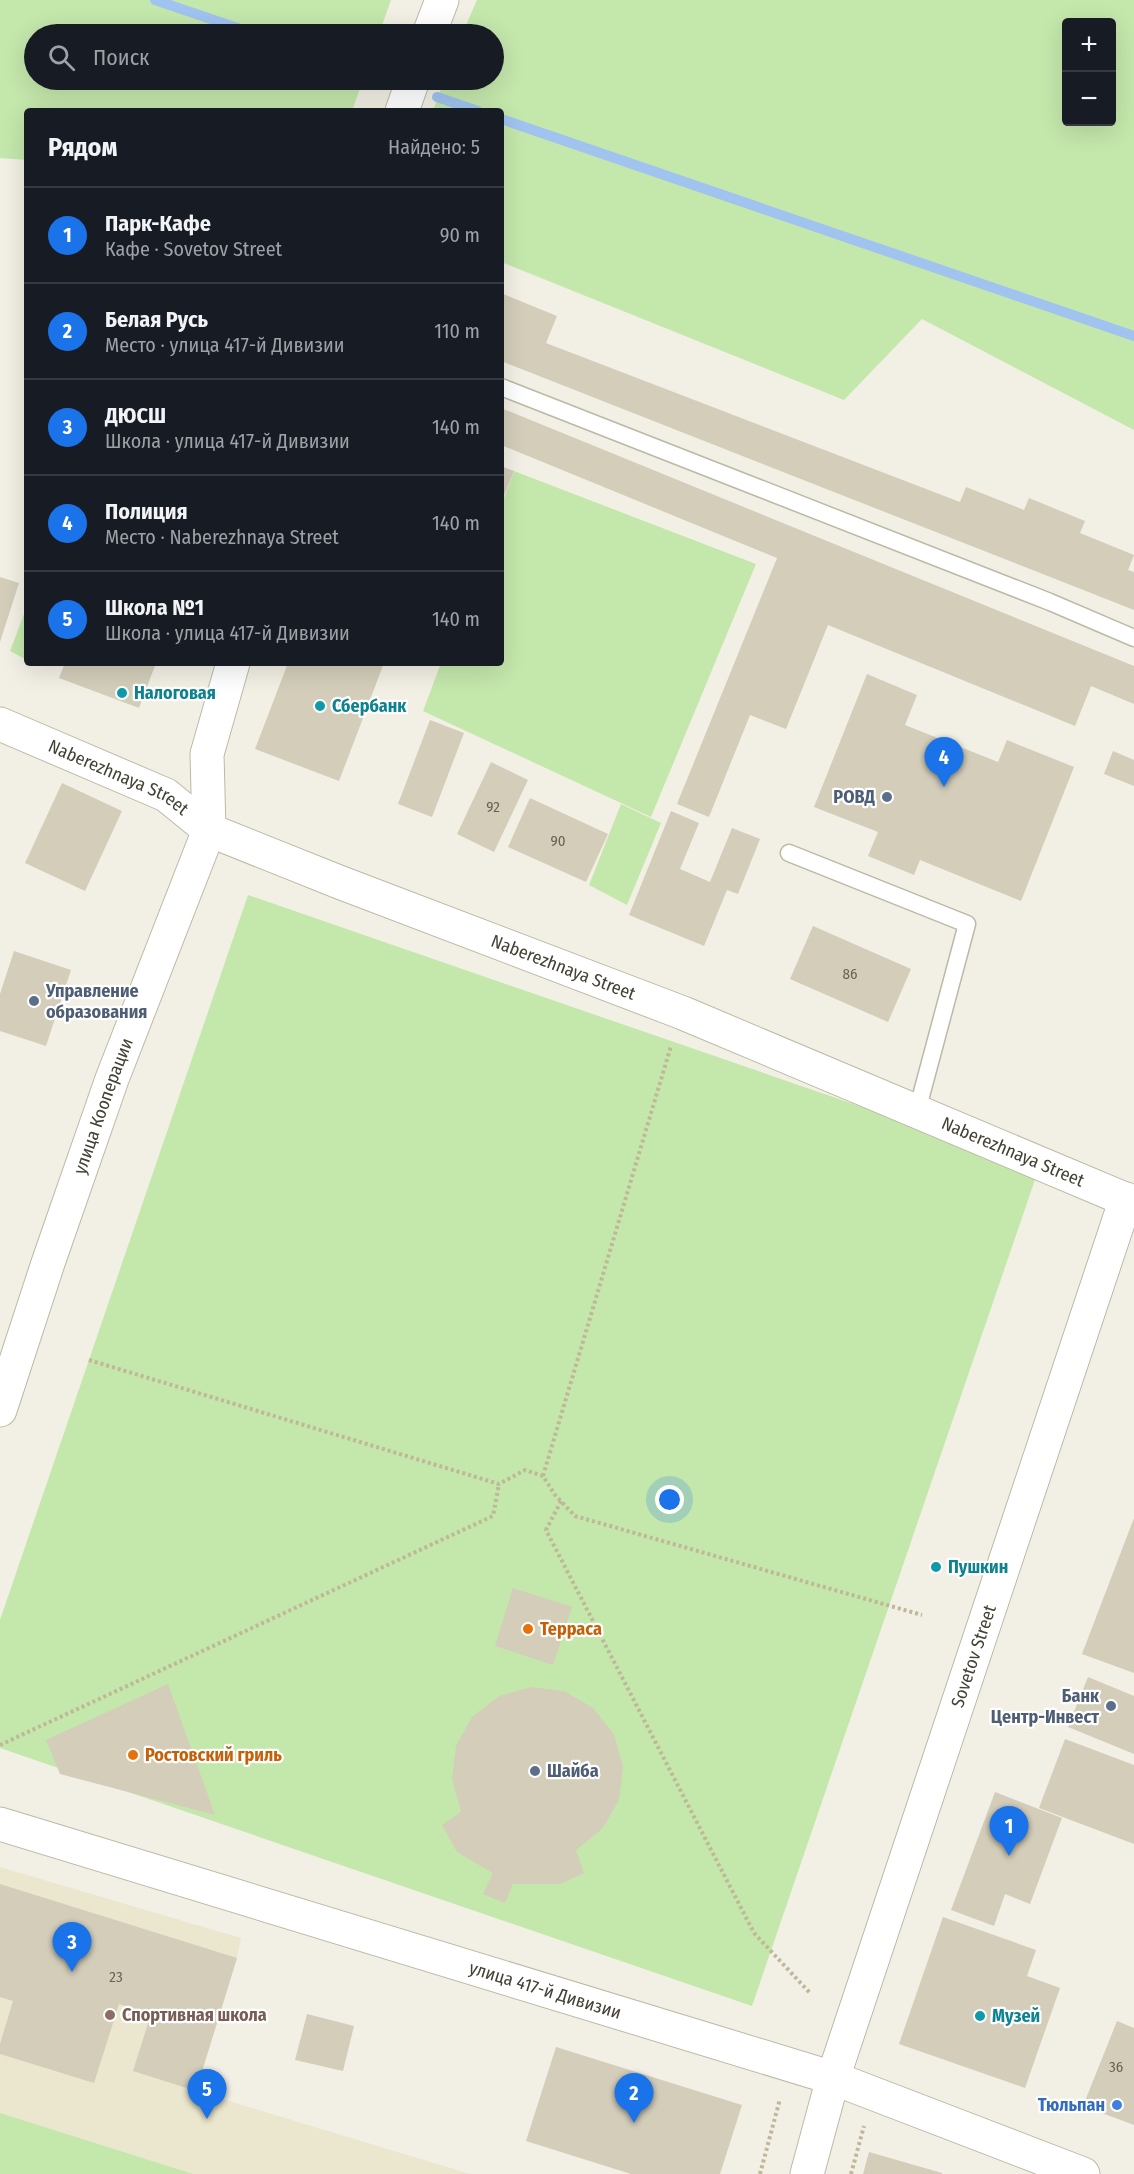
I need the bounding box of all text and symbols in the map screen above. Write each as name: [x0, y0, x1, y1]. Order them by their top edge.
map controls: [1062, 18, 1116, 126]
button: +: [1062, 18, 1116, 72]
search box: [24, 24, 504, 90]
icon: search: [45, 41, 78, 74]
text: Поиск: [93, 44, 149, 71]
button: −: [1062, 72, 1116, 126]
text: Рядом: [48, 132, 117, 163]
text: Найдено: 5: [388, 135, 480, 159]
text: Парк-Кафе: [105, 210, 211, 237]
text: 1: [63, 223, 72, 247]
text: 90 m: [440, 223, 480, 247]
text: Кафе · Sovetov Street: [105, 237, 282, 261]
text: Белая Русь: [105, 306, 208, 333]
text: 2: [63, 319, 72, 343]
text: 110 m: [434, 319, 480, 343]
text: Место · улица 417-й Дивизии: [105, 333, 345, 357]
text: ДЮСШ: [105, 402, 166, 429]
text: 3: [63, 415, 72, 439]
text: 140 m: [432, 415, 480, 439]
text: Школа · улица 417-й Дивизии: [105, 429, 350, 453]
text: Полиция: [105, 498, 188, 525]
text: 4: [62, 511, 73, 535]
text: 140 m: [432, 511, 480, 535]
text: Место · Naberezhnaya Street: [105, 525, 339, 549]
text: Школа №1: [105, 594, 204, 621]
text: 5: [63, 607, 72, 631]
text: 140 m: [432, 607, 480, 631]
text: Школа · улица 417-й Дивизии: [105, 621, 350, 645]
place label: Налоговая: [134, 682, 216, 704]
marker: Налоговая: [115, 686, 129, 700]
place label: Сбербанк: [332, 695, 407, 717]
marker: Сбербанк: [313, 699, 327, 713]
street label: Naberezhnaya Street: [45, 735, 193, 820]
pin: 4: [924, 738, 964, 787]
place label: РОВД: [833, 786, 876, 808]
marker: РОВД: [880, 790, 894, 804]
house number: 92: [486, 798, 500, 816]
house number: 90: [550, 832, 566, 850]
street label: Naberezhnaya Street: [488, 930, 639, 1005]
house number: 86: [843, 965, 857, 983]
place label: Управление образования: [45, 980, 147, 1023]
marker: Управление образования: [27, 994, 41, 1008]
street label: улица Кооперации: [69, 1035, 138, 1177]
street label: Naberezhnaya Street: [938, 1112, 1088, 1192]
your location: [655, 1485, 684, 1514]
place label: Пушкин: [948, 1556, 1008, 1578]
marker: Пушкин: [929, 1560, 943, 1574]
street label: Sovetov Street: [946, 1602, 1001, 1710]
place label: Терраса: [540, 1618, 602, 1640]
marker: Терраса: [521, 1622, 535, 1636]
place label: Банк Центр-Инвест: [991, 1685, 1100, 1728]
marker: Банк Центр-Инвест: [1104, 1699, 1118, 1713]
place label: Ростовский гриль: [145, 1744, 282, 1766]
marker: Ростовский гриль: [126, 1748, 140, 1762]
place label: Шайба: [547, 1760, 599, 1782]
marker: Шайба: [528, 1764, 542, 1778]
pin: 1: [990, 1806, 1028, 1856]
pin: 3: [52, 1922, 92, 1972]
street label: улица 417-й Дивизии: [467, 1957, 624, 2024]
house number: 23: [109, 1968, 123, 1986]
place label: Спортивная школа: [122, 2004, 267, 2026]
place label: Музей: [992, 2005, 1040, 2027]
marker: Спортивная школа: [103, 2008, 117, 2022]
marker: Музей: [973, 2009, 987, 2023]
house number: 36: [1109, 2058, 1123, 2076]
pin: 5: [188, 2070, 226, 2119]
pin: 2: [614, 2074, 654, 2123]
place label: Тюльпан: [1038, 2094, 1105, 2116]
marker: Тюльпан: [1110, 2098, 1124, 2112]

